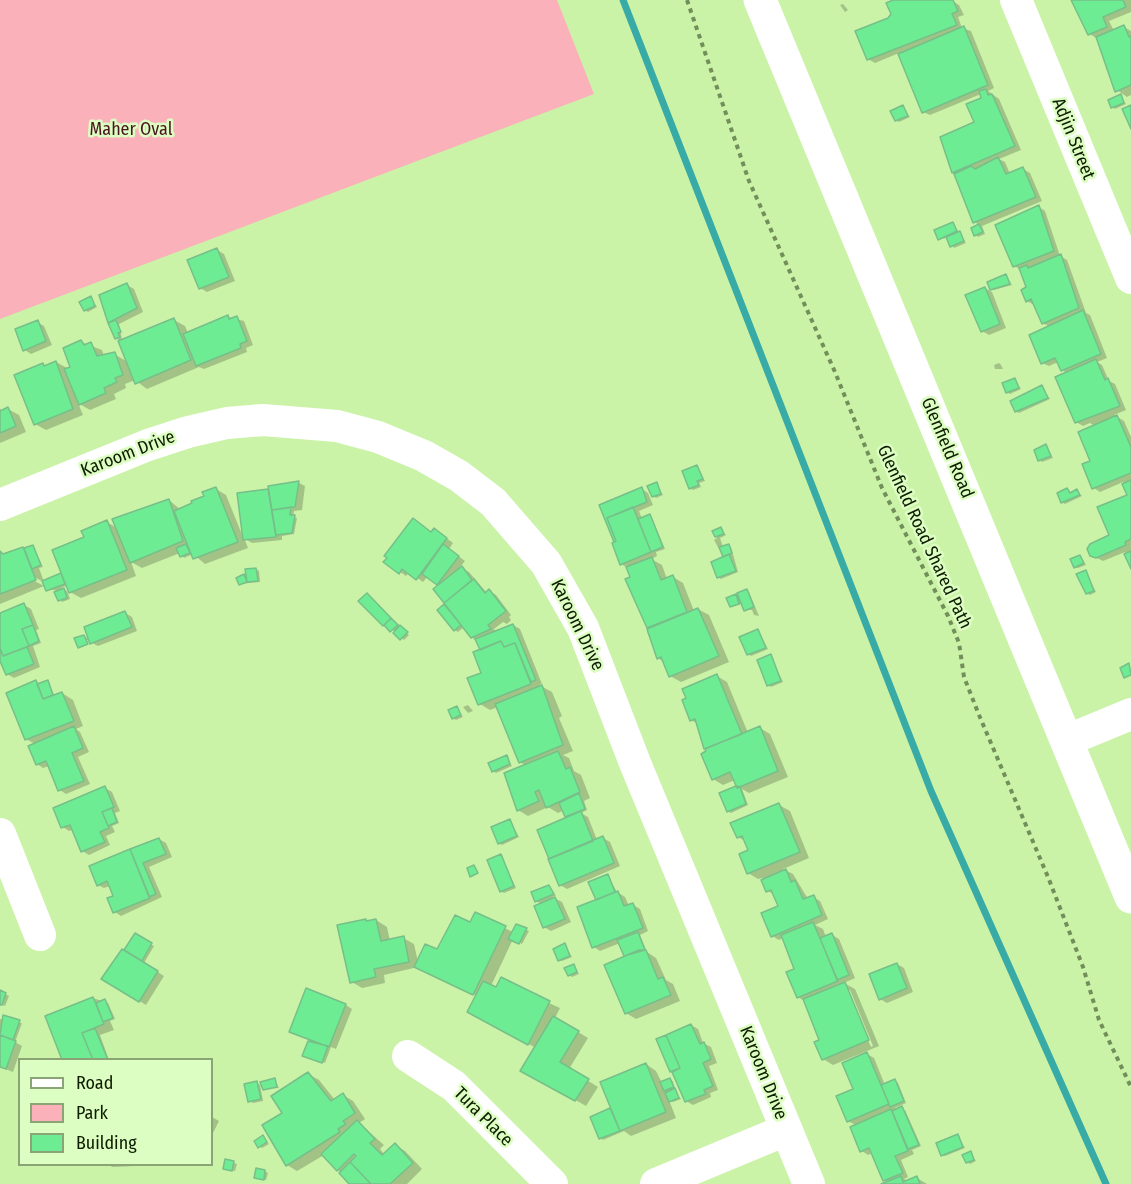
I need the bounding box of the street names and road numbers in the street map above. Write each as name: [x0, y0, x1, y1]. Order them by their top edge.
street label: Adjin Street: [1047, 95, 1099, 183]
street label: Glenfield Road: [916, 394, 978, 502]
street label: Karoom Drive: [78, 426, 178, 482]
street label: Glenfield Road Shared Path: [872, 442, 976, 632]
street label: Karoom Drive: [546, 576, 608, 674]
street label: Karoom Drive: [734, 1023, 792, 1123]
street label: Tura Place: [449, 1083, 517, 1151]

